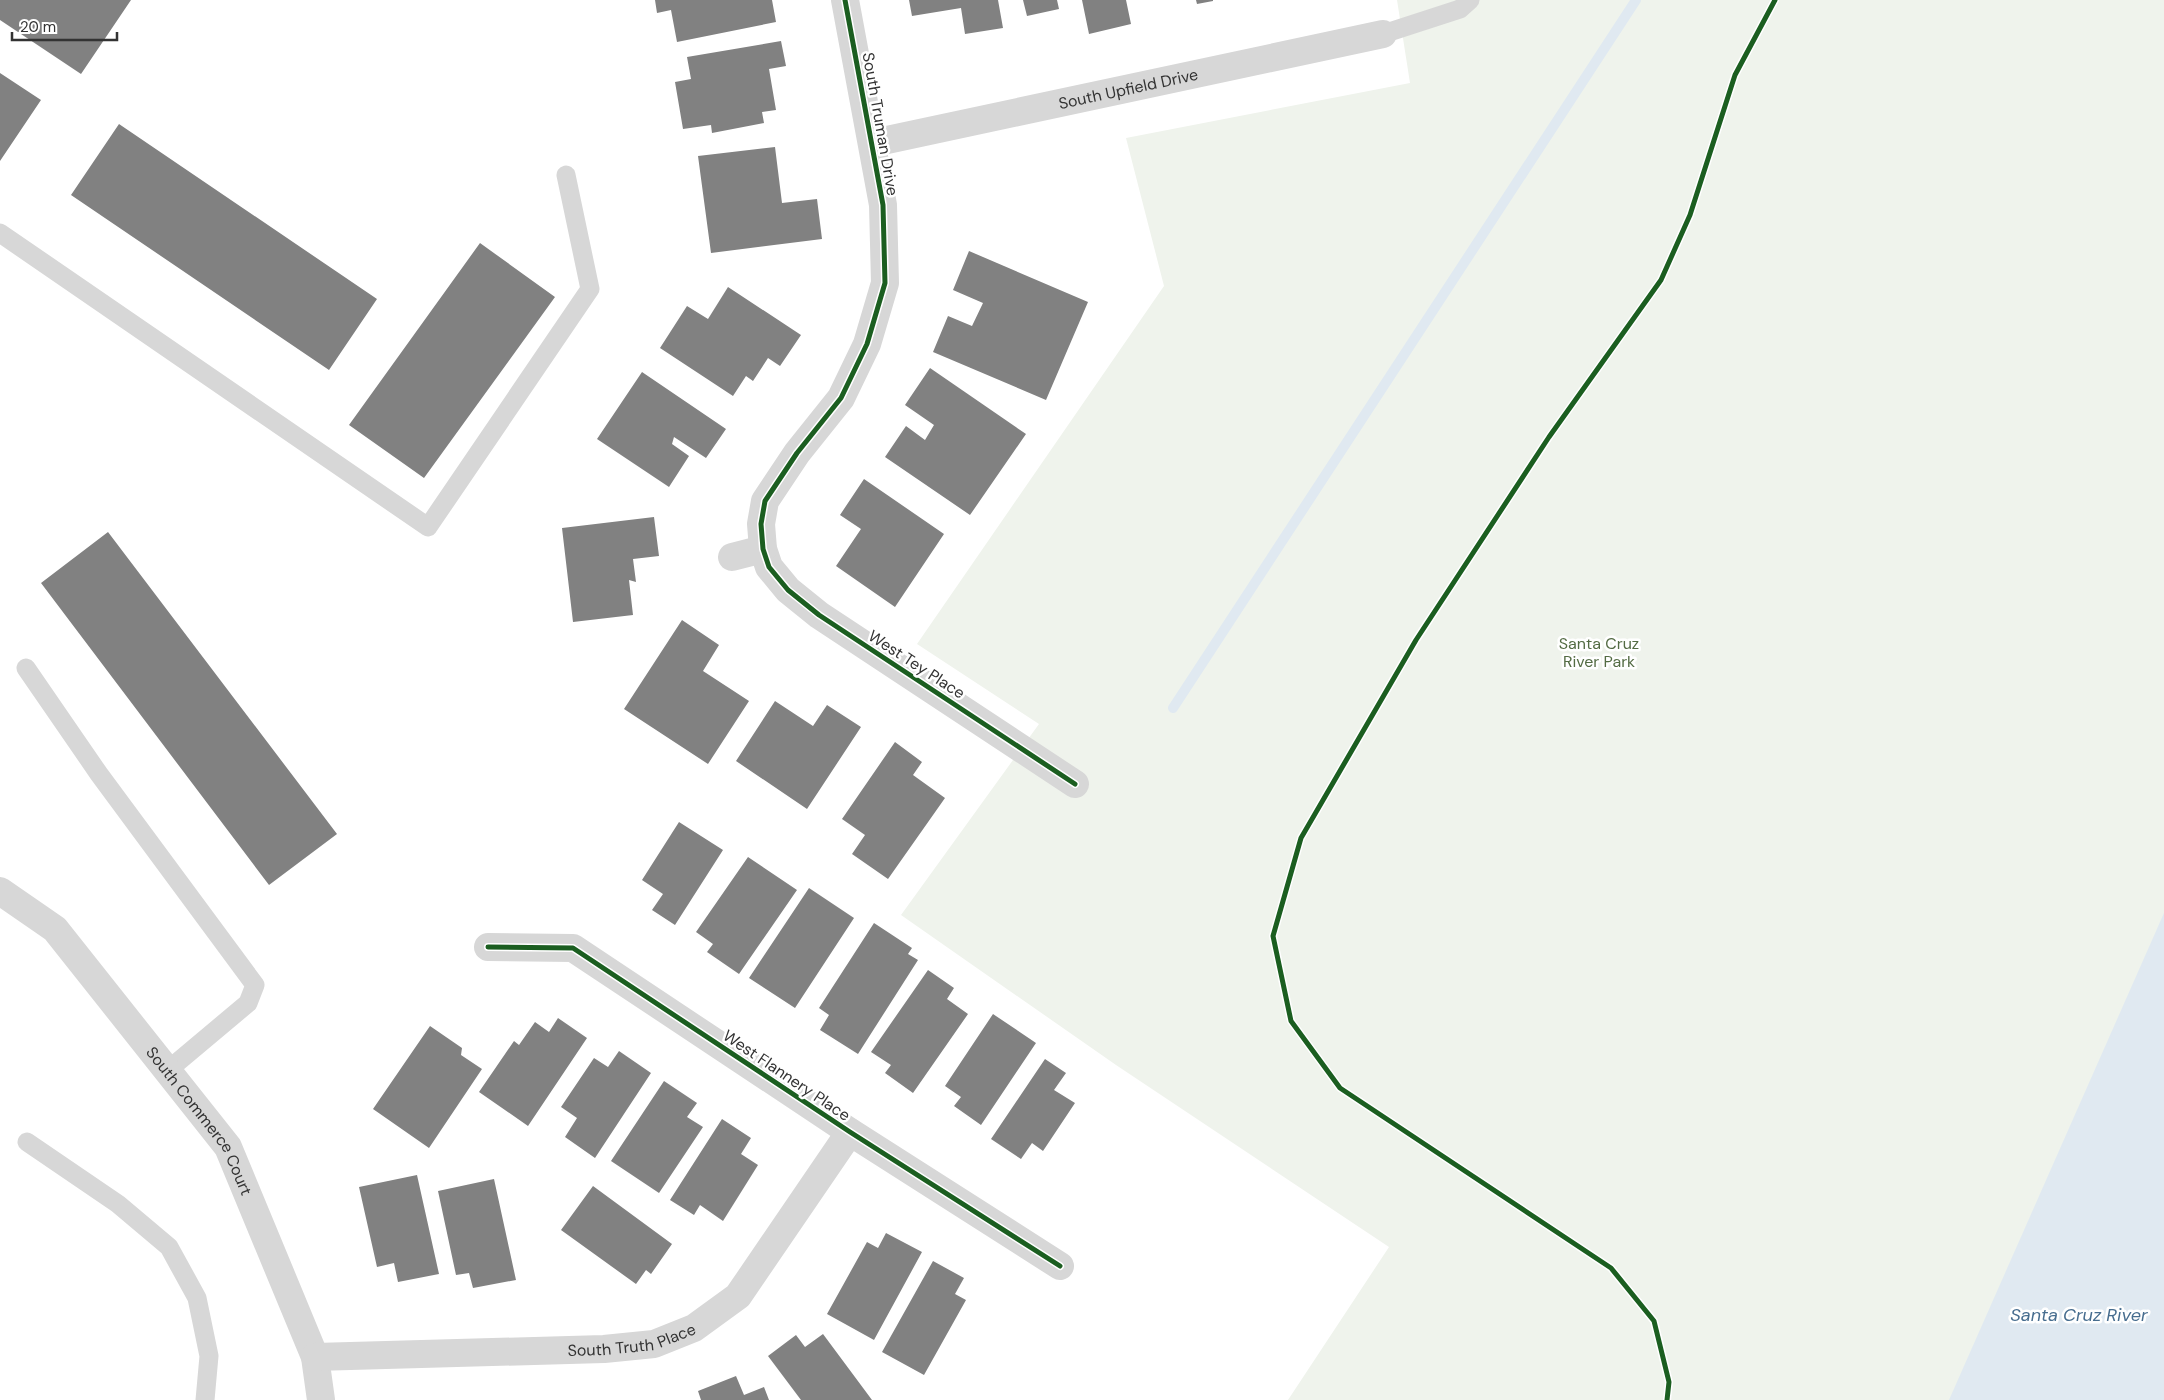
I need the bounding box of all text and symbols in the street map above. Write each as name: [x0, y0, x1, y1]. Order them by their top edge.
scale bar: [12, 10, 118, 42]
text: 20 m: [20, 17, 56, 37]
street label: South Truman Drive: [858, 51, 903, 197]
street label: South Upfield Drive: [1057, 64, 1200, 114]
street label: West Tey Place: [864, 625, 969, 704]
park label: Santa Cruz River Park: [1559, 633, 1639, 672]
street label: West Flannery Place: [719, 1025, 854, 1126]
street label: South Commerce Court: [141, 1042, 257, 1199]
water label: Santa Cruz River: [2010, 1303, 2149, 1327]
street label: South Truth Place: [567, 1318, 699, 1361]

